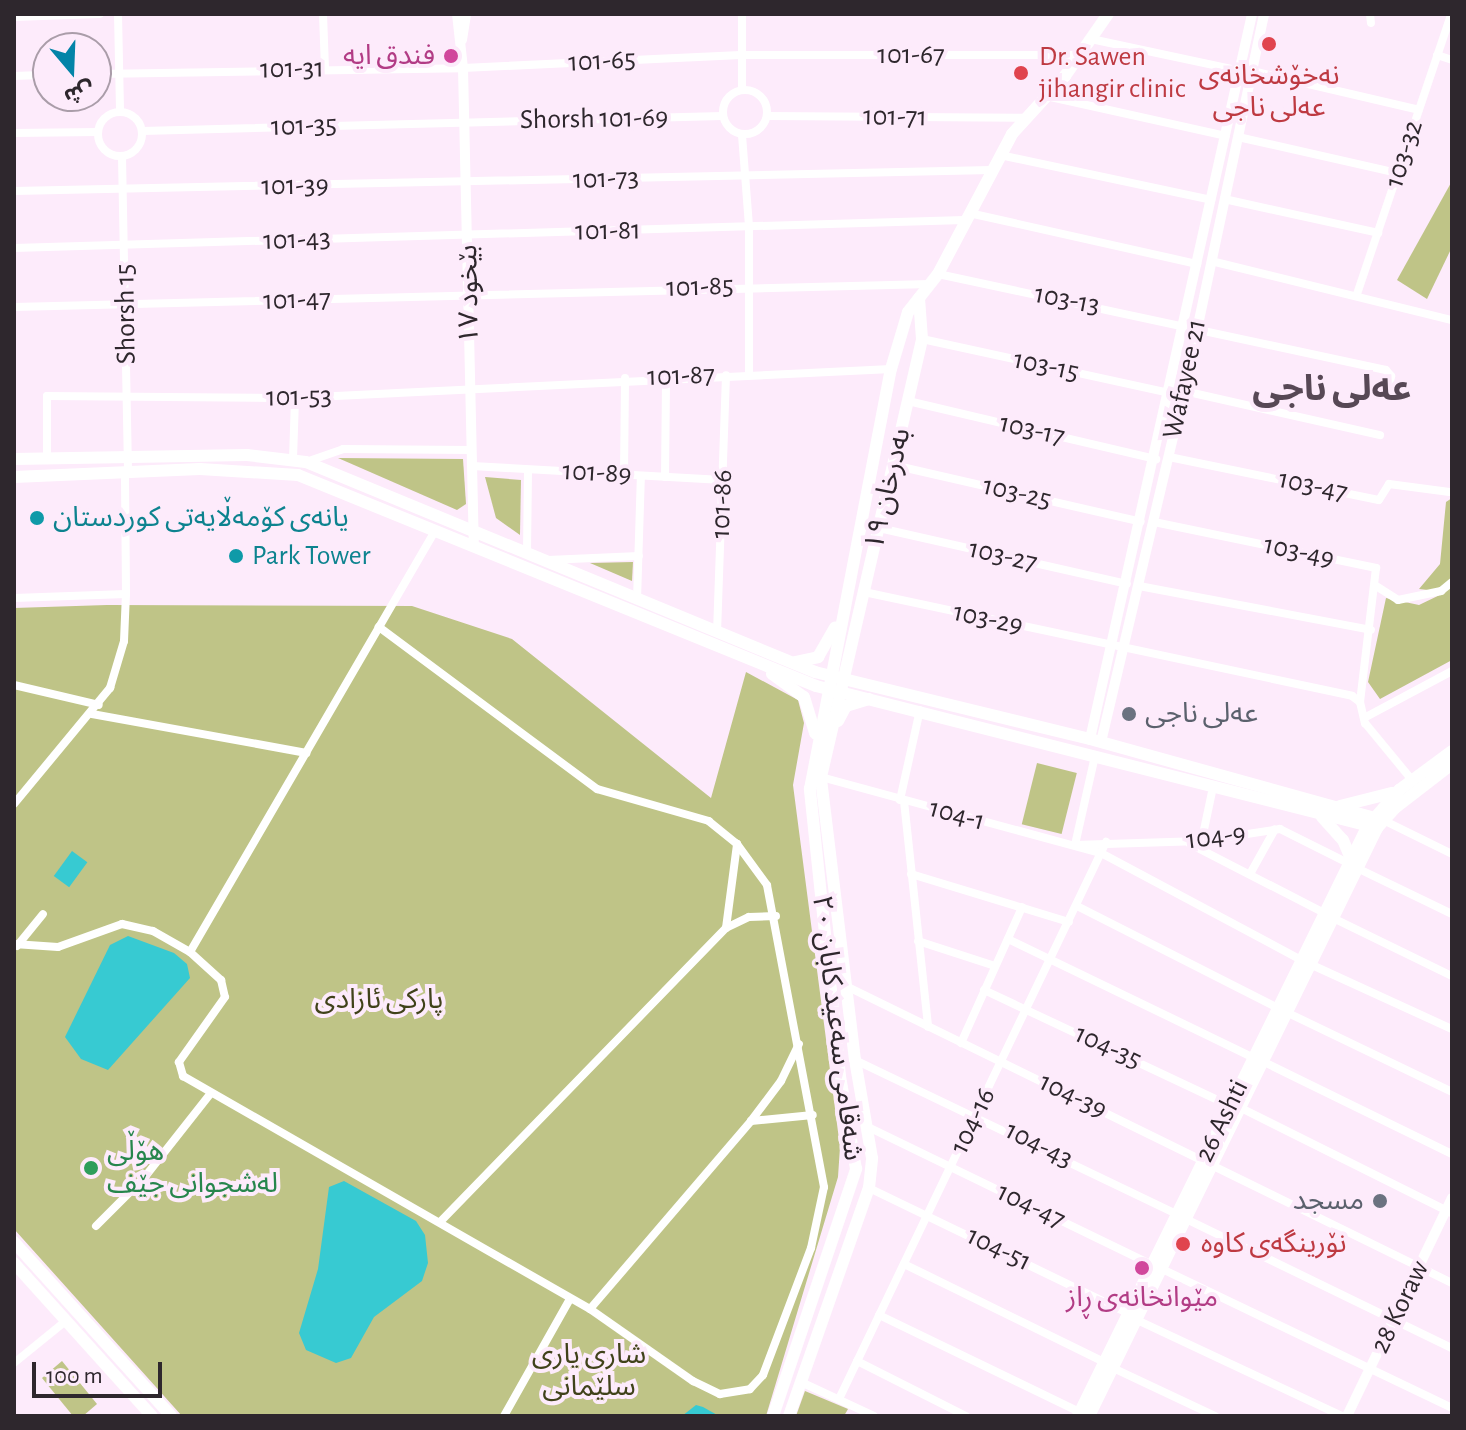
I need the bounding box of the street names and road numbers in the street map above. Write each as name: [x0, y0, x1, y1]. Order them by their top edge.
street label: 101-67: [877, 38, 945, 72]
street label: 101-65: [567, 42, 637, 80]
street label: 101-31: [260, 52, 324, 86]
street label: 101-71: [863, 100, 927, 134]
street label: Shorsh 101-69: [519, 101, 669, 137]
street label: 101-35: [270, 108, 338, 144]
street label: 103-32: [1377, 116, 1431, 192]
street label: 101-73: [573, 161, 639, 197]
street label: 101-39: [261, 169, 329, 203]
street label: 101-81: [575, 214, 641, 248]
street label: 101-43: [263, 222, 331, 258]
street label: بێخود ١٧: [451, 244, 487, 344]
street label: Shorsh 15: [108, 263, 144, 365]
street label: 101-85: [666, 269, 734, 305]
street label: 103-13: [1032, 277, 1102, 323]
street label: 101-47: [263, 282, 331, 318]
street label: Wafayee 21: [1156, 316, 1214, 442]
street label: 103-15: [1010, 343, 1082, 389]
street label: 101-87: [647, 358, 715, 394]
street label: 101-53: [266, 380, 332, 414]
street label: 103-17: [996, 406, 1068, 454]
street label: بەدرخان ١٩: [858, 425, 918, 553]
street label: 101-89: [562, 454, 632, 492]
street label: 103-47: [1275, 462, 1351, 510]
street label: 101-86: [704, 469, 740, 539]
street label: 103-25: [980, 469, 1054, 517]
street label: 103-49: [1261, 528, 1337, 576]
street label: 103-27: [966, 532, 1040, 580]
street label: 103-29: [950, 595, 1026, 643]
street label: 104-1: [926, 792, 988, 838]
street label: 104-9: [1184, 817, 1248, 857]
street label: شەقامی سەعید کابان ٢٠: [804, 893, 870, 1163]
street label: 104-35: [1069, 1017, 1147, 1077]
street label: 104-39: [1034, 1065, 1112, 1127]
street label: 26 Ashti: [1188, 1074, 1256, 1168]
street label: 104-16: [943, 1083, 1003, 1159]
street label: 104-43: [1000, 1114, 1078, 1176]
street label: 104-47: [991, 1175, 1071, 1237]
street label: 104-51: [961, 1219, 1037, 1279]
street label: 28 Koraw: [1363, 1255, 1437, 1359]

